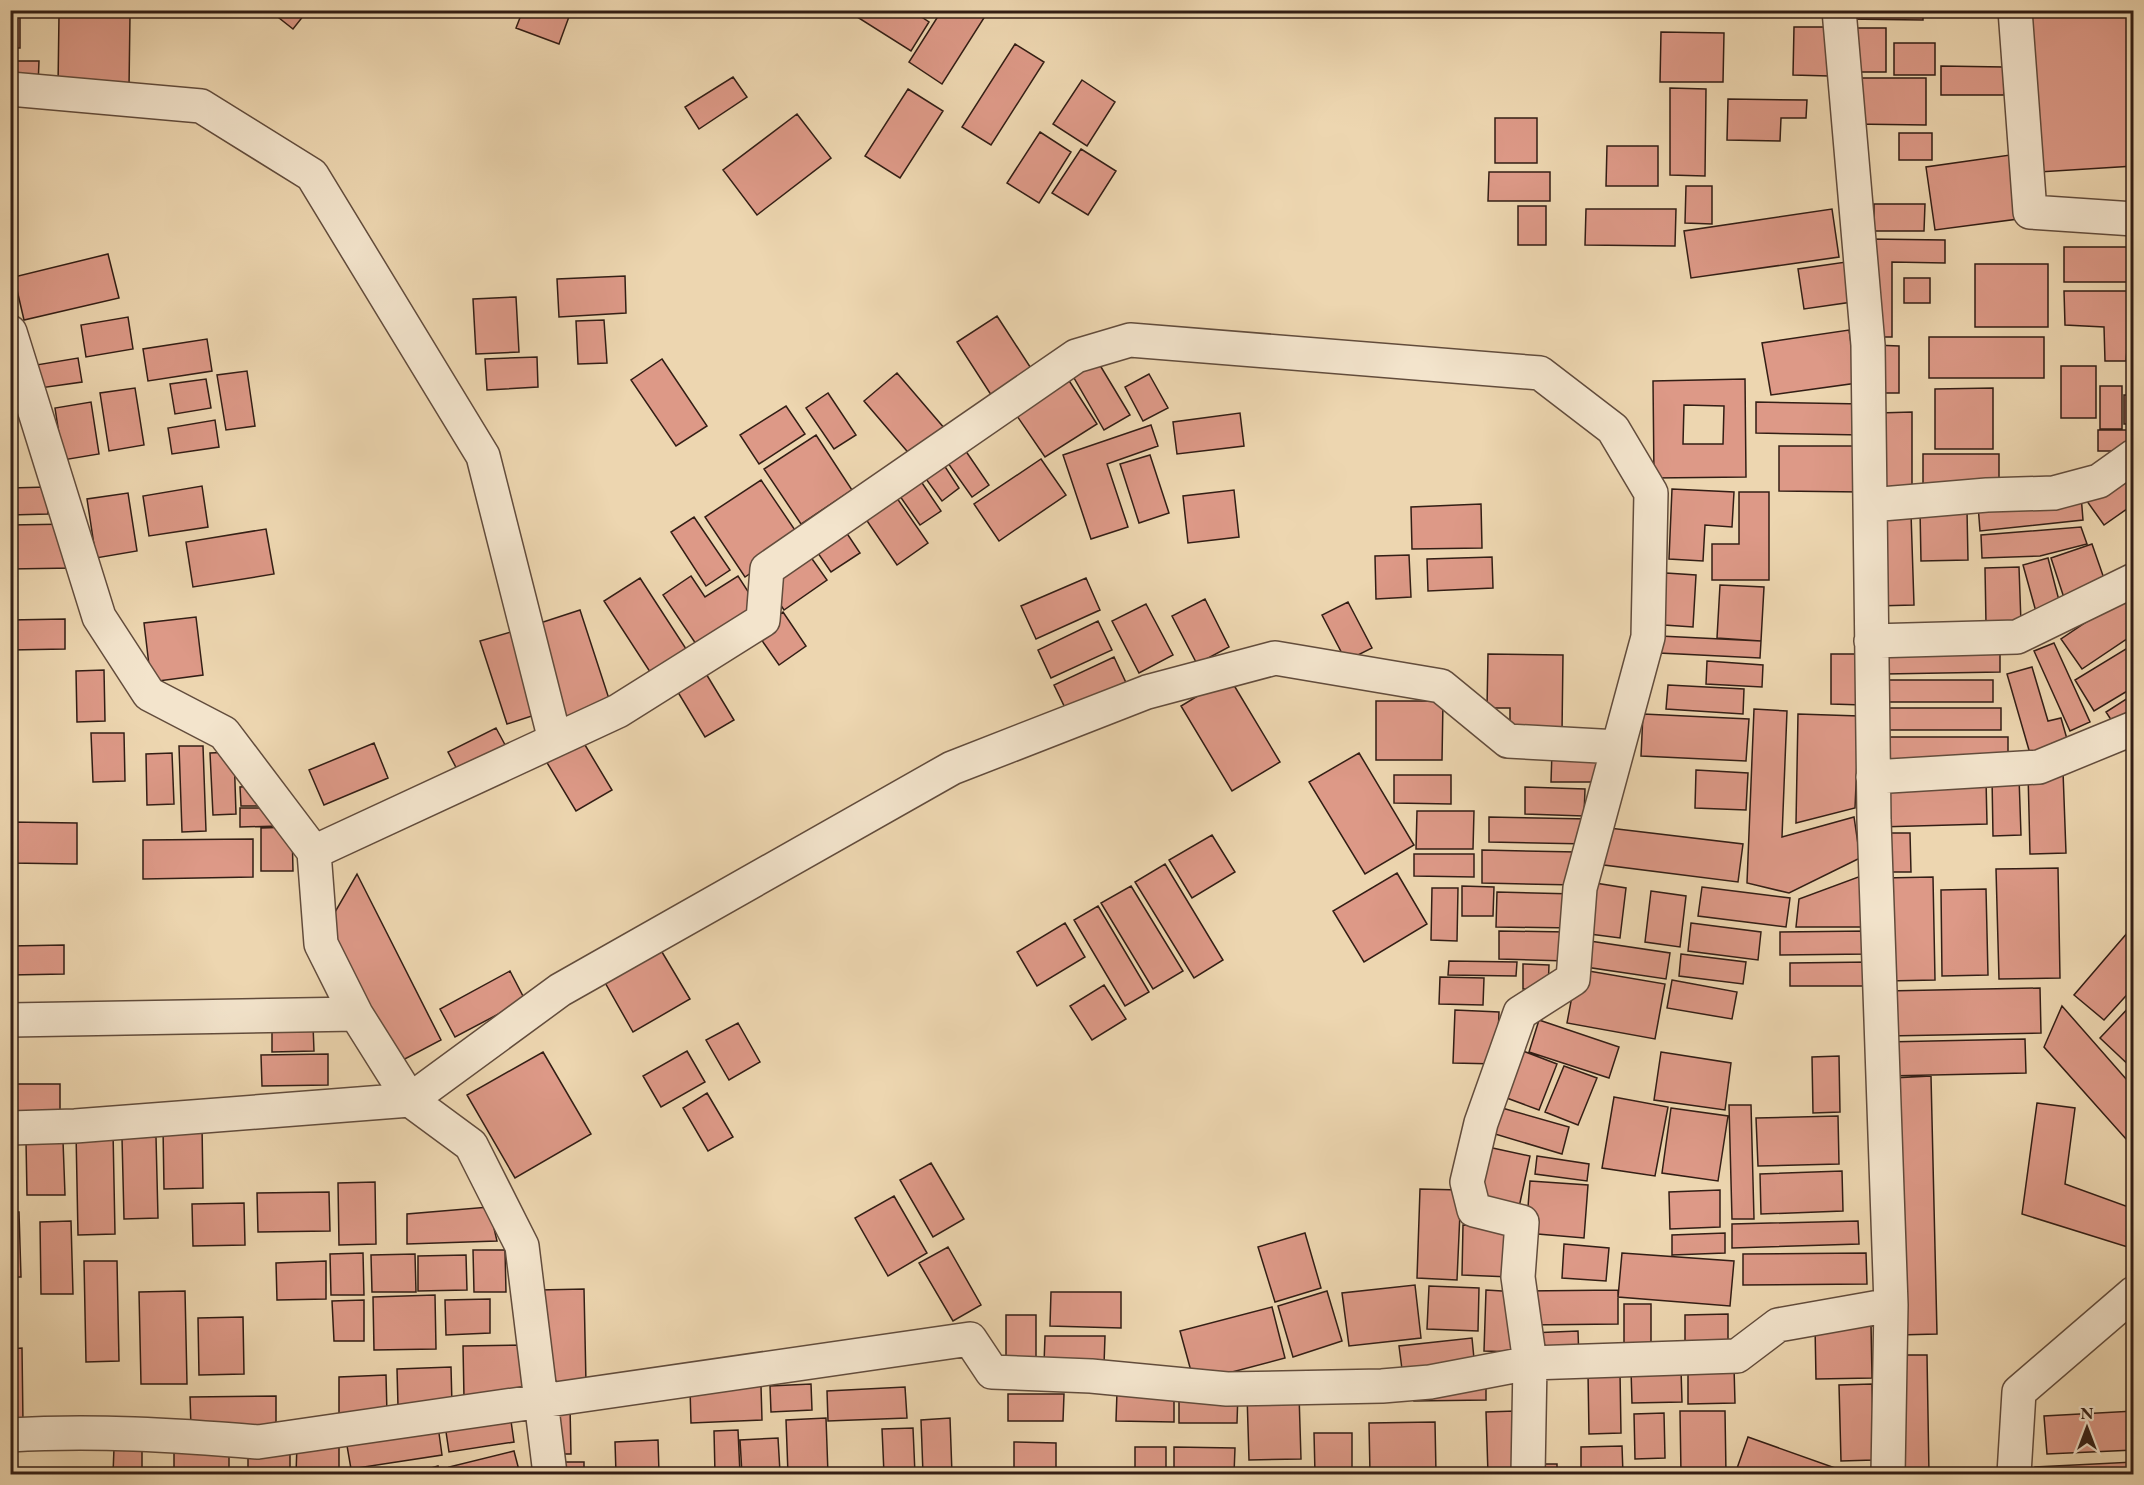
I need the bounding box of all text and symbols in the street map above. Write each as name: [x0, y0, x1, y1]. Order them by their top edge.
north arrow: [2057, 1398, 2117, 1458]
text: N: [2081, 1403, 2094, 1424]

